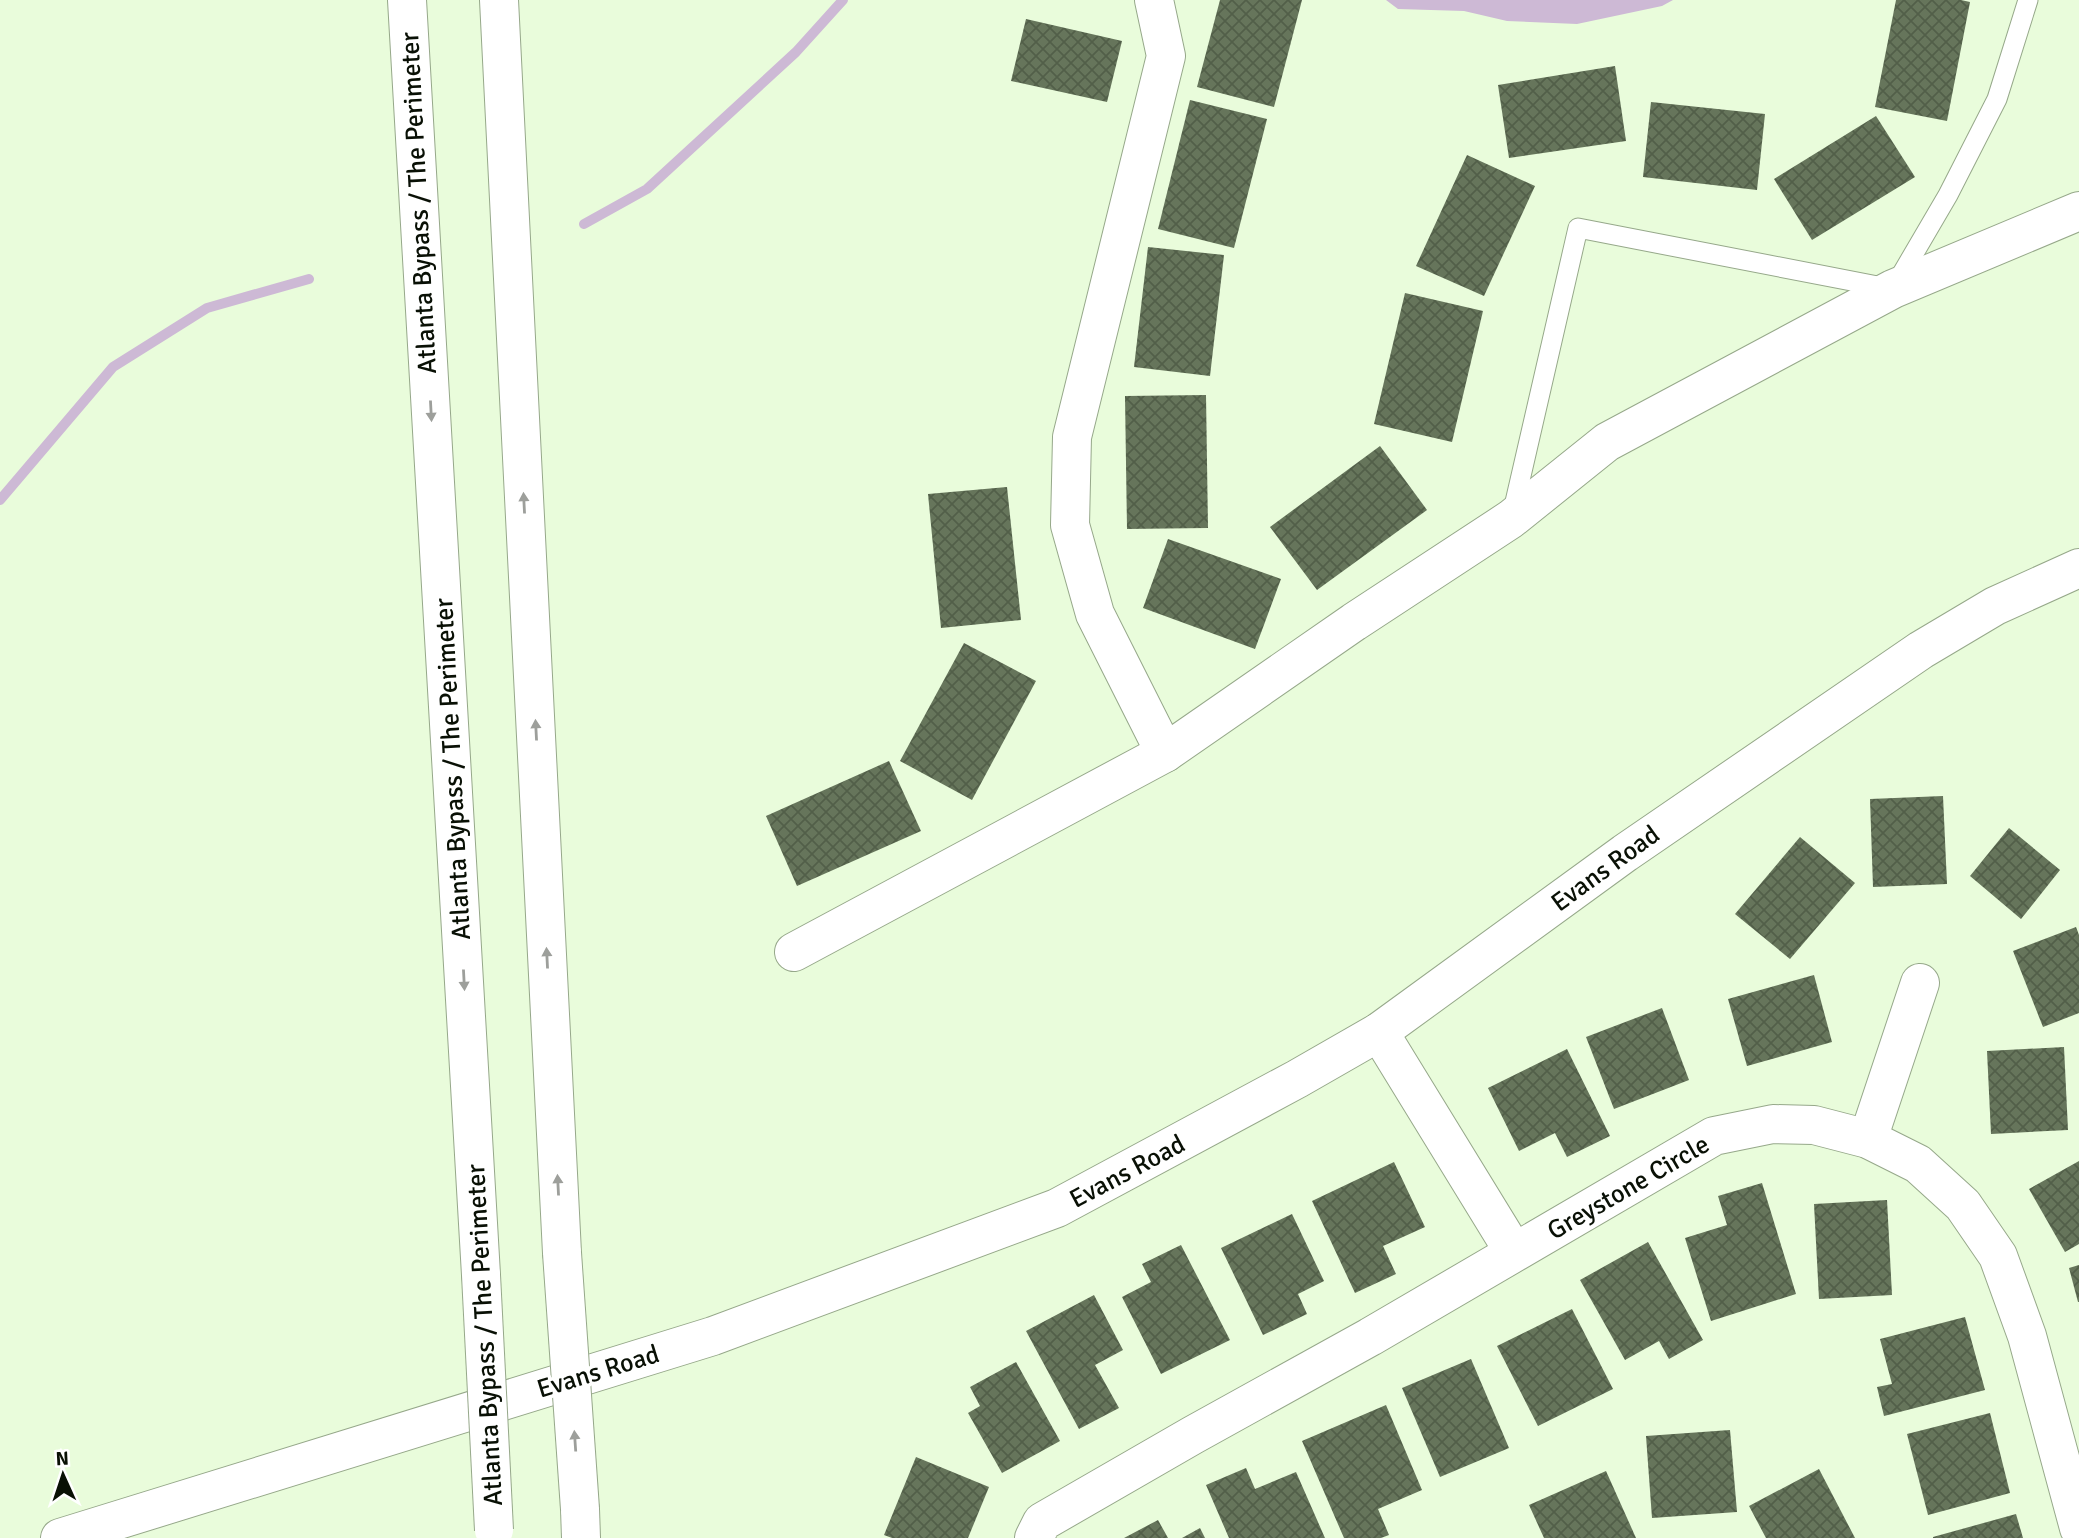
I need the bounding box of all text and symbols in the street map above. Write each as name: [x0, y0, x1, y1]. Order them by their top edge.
street label: Atlanta Bypass / The Perimeter: [394, 31, 444, 375]
one-way arrow: [425, 400, 436, 422]
one-way arrow: [519, 492, 530, 514]
street label: Atlanta Bypass / The Perimeter: [428, 597, 478, 941]
one-way arrow: [530, 719, 541, 741]
street label: Evans Road: [1545, 819, 1666, 919]
one-way arrow: [541, 946, 552, 968]
one-way arrow: [459, 969, 470, 991]
street label: Evans Road: [1064, 1128, 1191, 1216]
street label: Greystone Circle: [1542, 1129, 1715, 1247]
street label: Atlanta Bypass / The Perimeter: [460, 1163, 510, 1507]
one-way arrow: [553, 1174, 564, 1196]
street label: Evans Road: [533, 1338, 663, 1406]
one-way arrow: [569, 1429, 580, 1451]
north arrow: [28, 1440, 98, 1510]
text: N: [55, 1447, 69, 1471]

